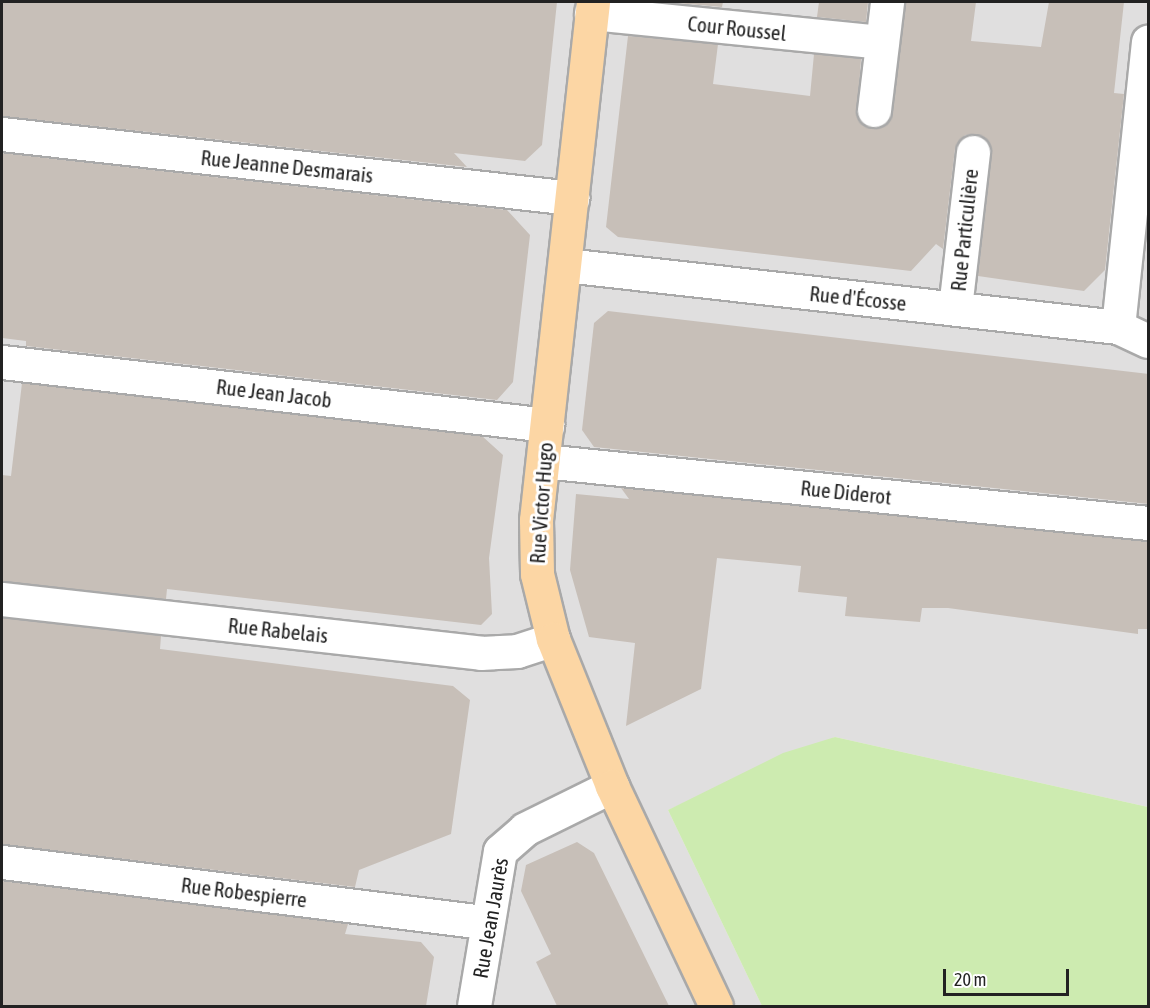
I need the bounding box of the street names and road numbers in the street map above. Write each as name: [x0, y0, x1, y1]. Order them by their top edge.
street label: Cour Roussel: [686, 10, 788, 46]
street label: Rue Jeanne Desmarais: [200, 144, 374, 188]
street label: Rue Particulière: [945, 167, 983, 293]
street label: Rue d'Écosse: [808, 280, 908, 316]
street label: Rue Jean Jacob: [215, 373, 333, 413]
street label: Rue Victor Hugo: [524, 441, 558, 565]
street label: Rue Diderot: [799, 475, 893, 509]
street label: Rue Rabelais: [227, 612, 329, 648]
street label: Rue Jean Jaurès: [467, 856, 513, 980]
street label: Rue Robespierre: [180, 872, 308, 912]

